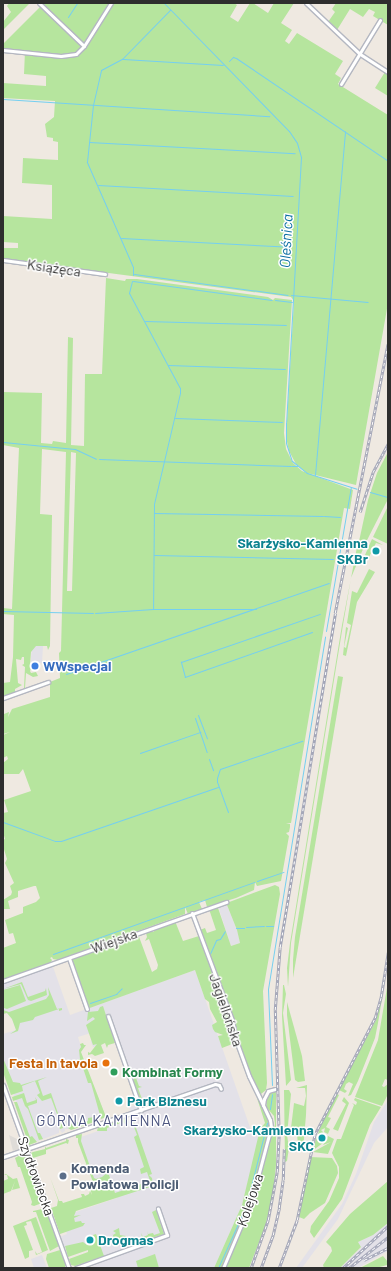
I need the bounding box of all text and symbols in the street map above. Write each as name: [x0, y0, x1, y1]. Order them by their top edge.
water label: Oleśnica: [276, 214, 296, 268]
street label: Książęca: [26, 256, 82, 280]
place label: Skarżysko-Kamienna SKBr: [238, 535, 368, 568]
marker: Skarżysko-Kamienna SKBr: [371, 546, 381, 556]
place label: WWspecjal: [43, 658, 111, 674]
marker: WWspecjal: [30, 661, 40, 671]
street label: Wiejska: [89, 925, 139, 957]
street label: Jagiellońska: [206, 971, 246, 1049]
place label: Festa in tavola: [9, 1055, 98, 1071]
marker: Festa in tavola: [101, 1058, 111, 1068]
place label: Kombinat Formy: [122, 1064, 223, 1080]
marker: Kombinat Formy: [109, 1067, 119, 1077]
place label: Park Biznesu: [127, 1093, 207, 1109]
marker: Park Biznesu: [114, 1096, 124, 1106]
district label: GÓRNA KAMIENNA: [36, 1112, 172, 1130]
place label: Skarżysko-Kamienna SKC: [184, 1122, 314, 1154]
marker: Skarżysko-Kamienna SKC: [317, 1133, 327, 1143]
street label: Szydłowiecka: [14, 1134, 58, 1218]
place label: Komenda Powiatowa Policji: [71, 1160, 179, 1192]
marker: Komenda Powiatowa Policji: [58, 1171, 68, 1181]
street label: Kolejowa: [233, 1171, 267, 1229]
place label: Drogmas: [98, 1232, 154, 1248]
marker: Drogmas: [85, 1235, 95, 1245]

